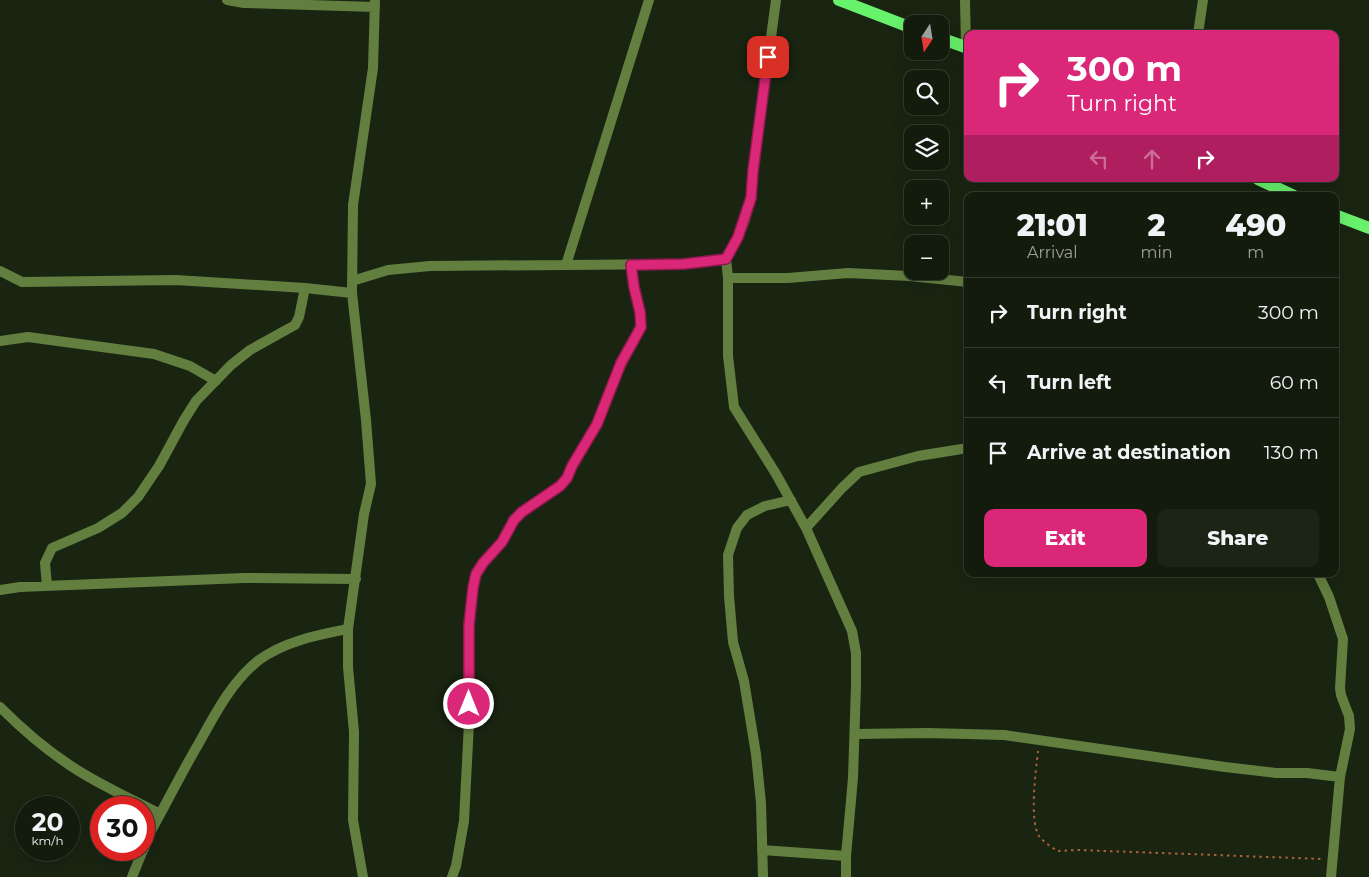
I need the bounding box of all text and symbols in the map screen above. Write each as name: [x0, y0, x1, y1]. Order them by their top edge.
north arrow: [904, 15, 949, 60]
map controls: [904, 15, 949, 280]
pin: [747, 36, 789, 78]
icon: arrive: [754, 43, 782, 71]
text: 300 m: [1067, 47, 1182, 90]
icon: right: [984, 50, 1049, 115]
button: search: [904, 70, 949, 115]
text: Turn right: [1067, 90, 1177, 117]
button: layers: [904, 125, 949, 170]
icon: left: [1085, 145, 1113, 173]
icon: ahead: [1138, 145, 1166, 173]
icon: right: [1191, 145, 1219, 173]
button: +: [904, 180, 949, 225]
text: 21:01: [1017, 207, 1088, 244]
text: 2: [1148, 207, 1166, 244]
text: 490: [1225, 207, 1286, 244]
button: −: [904, 235, 949, 280]
text: Arrival: [1027, 243, 1077, 262]
text: min: [1141, 243, 1173, 262]
text: m: [1247, 243, 1264, 262]
icon: right: [984, 299, 1012, 327]
text: Turn right: [1027, 301, 1127, 324]
text: 300 m: [1258, 301, 1319, 324]
icon: left: [984, 369, 1012, 397]
text: Turn left: [1027, 371, 1112, 394]
text: 60 m: [1270, 371, 1319, 394]
icon: arrive: [984, 439, 1012, 467]
text: Arrive at destination: [1027, 441, 1231, 464]
text: 130 m: [1264, 441, 1319, 464]
button: Exit: [984, 509, 1147, 567]
button: Share: [1157, 509, 1319, 567]
position arrow: [442, 677, 494, 729]
speed limit sign: 30: [90, 796, 155, 861]
text: 20: [32, 807, 63, 837]
text: km/h: [31, 833, 64, 848]

